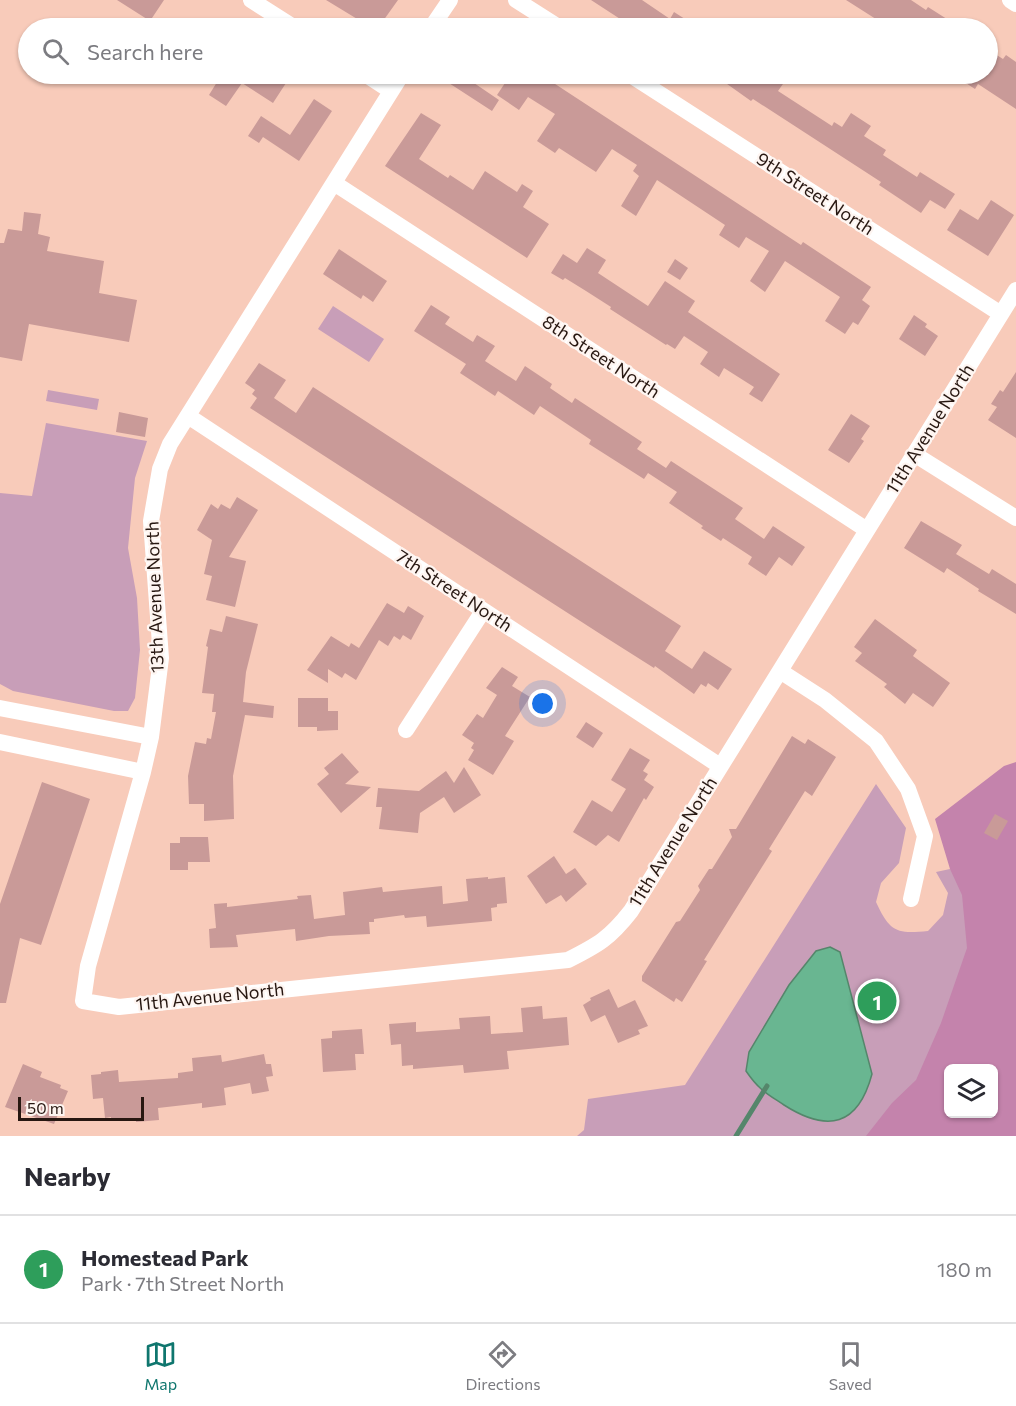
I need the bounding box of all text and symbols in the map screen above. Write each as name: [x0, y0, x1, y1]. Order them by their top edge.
search box: [18, 18, 998, 84]
icon: search: [39, 35, 72, 68]
text: Search here: [87, 38, 203, 65]
street label: 9th Street North: [753, 147, 878, 239]
street label: 8th Street North: [539, 310, 664, 402]
street label: 11th Avenue North: [880, 359, 978, 498]
street label: 13th Avenue North: [140, 521, 168, 673]
street label: 7th Street North: [392, 544, 517, 636]
your location: [528, 689, 557, 718]
street label: 11th Avenue North: [623, 772, 721, 911]
street label: 11th Avenue North: [135, 977, 285, 1015]
pin: 1: [858, 978, 896, 1024]
map controls: [944, 1064, 998, 1118]
button: layers: [944, 1064, 998, 1118]
scale bar: [18, 1094, 144, 1122]
text: 50 m: [27, 1098, 64, 1117]
text: Nearby: [24, 1160, 111, 1191]
text: Homestead Park: [81, 1244, 249, 1271]
text: 1: [39, 1257, 48, 1281]
text: 180 m: [937, 1257, 992, 1281]
text: Park · 7th Street North: [81, 1271, 284, 1295]
tab: Map: [144, 1338, 177, 1393]
tab: Directions: [465, 1338, 540, 1393]
tab: Saved: [829, 1338, 872, 1393]

